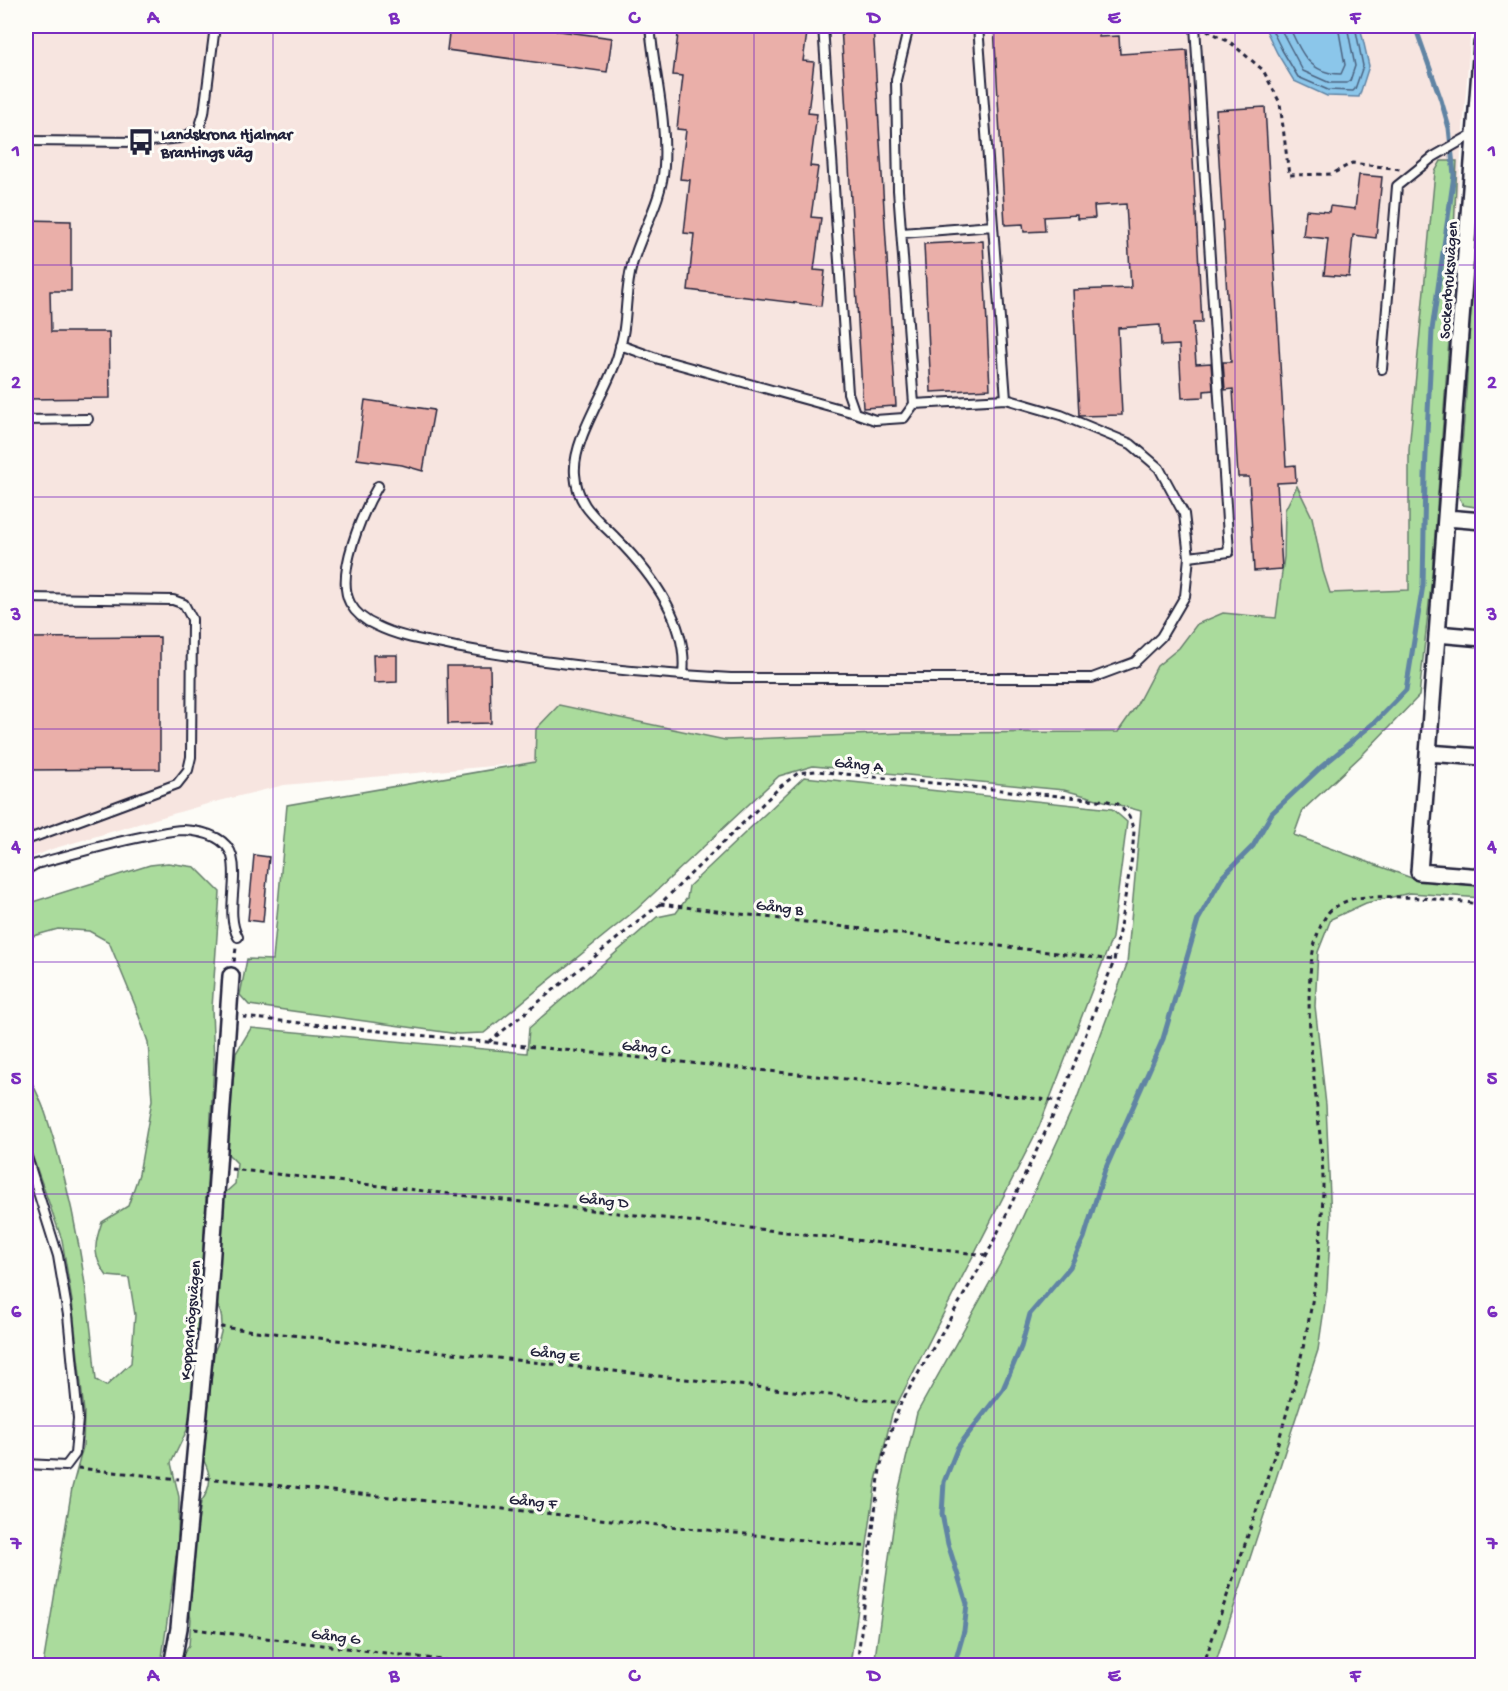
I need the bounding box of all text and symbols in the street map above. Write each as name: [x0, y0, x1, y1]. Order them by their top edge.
text: A: [146, 8, 161, 31]
text: B: [388, 8, 400, 31]
text: C: [628, 8, 642, 31]
text: D: [865, 8, 881, 31]
text: E: [1108, 8, 1122, 31]
text: F: [1349, 8, 1362, 31]
bus stop icon: Landskrona Hjalmar Brantings väg: [126, 127, 156, 157]
place label: Landskrona Hjalmar Brantings väg: [160, 127, 294, 164]
text: 1: [11, 141, 20, 164]
text: 1: [1487, 141, 1496, 164]
street label: Sockerbruksvägen: [1437, 220, 1464, 340]
text: 2: [11, 373, 21, 396]
text: 2: [1487, 373, 1497, 396]
text: 3: [10, 605, 21, 628]
text: 3: [1486, 605, 1497, 628]
street label: Gång A: [833, 754, 886, 779]
text: 4: [10, 837, 21, 860]
text: 4: [1486, 837, 1497, 860]
street label: Gång B: [755, 897, 805, 922]
street label: Gång C: [621, 1038, 672, 1062]
text: 5: [11, 1069, 22, 1092]
text: 5: [1487, 1069, 1498, 1092]
street label: Gång D: [578, 1190, 630, 1215]
street label: Kopparhögsvägen: [178, 1259, 207, 1381]
text: 6: [11, 1302, 22, 1325]
text: 6: [1487, 1302, 1498, 1325]
street label: Gång E: [529, 1343, 581, 1368]
street label: Gång F: [508, 1492, 558, 1516]
text: 7: [10, 1534, 23, 1557]
text: 7: [1486, 1534, 1499, 1557]
street label: Gång G: [310, 1626, 362, 1651]
text: A: [146, 1666, 161, 1689]
text: B: [388, 1666, 400, 1689]
text: C: [628, 1666, 642, 1689]
text: D: [865, 1666, 881, 1689]
text: E: [1108, 1666, 1122, 1689]
text: F: [1349, 1666, 1362, 1689]

